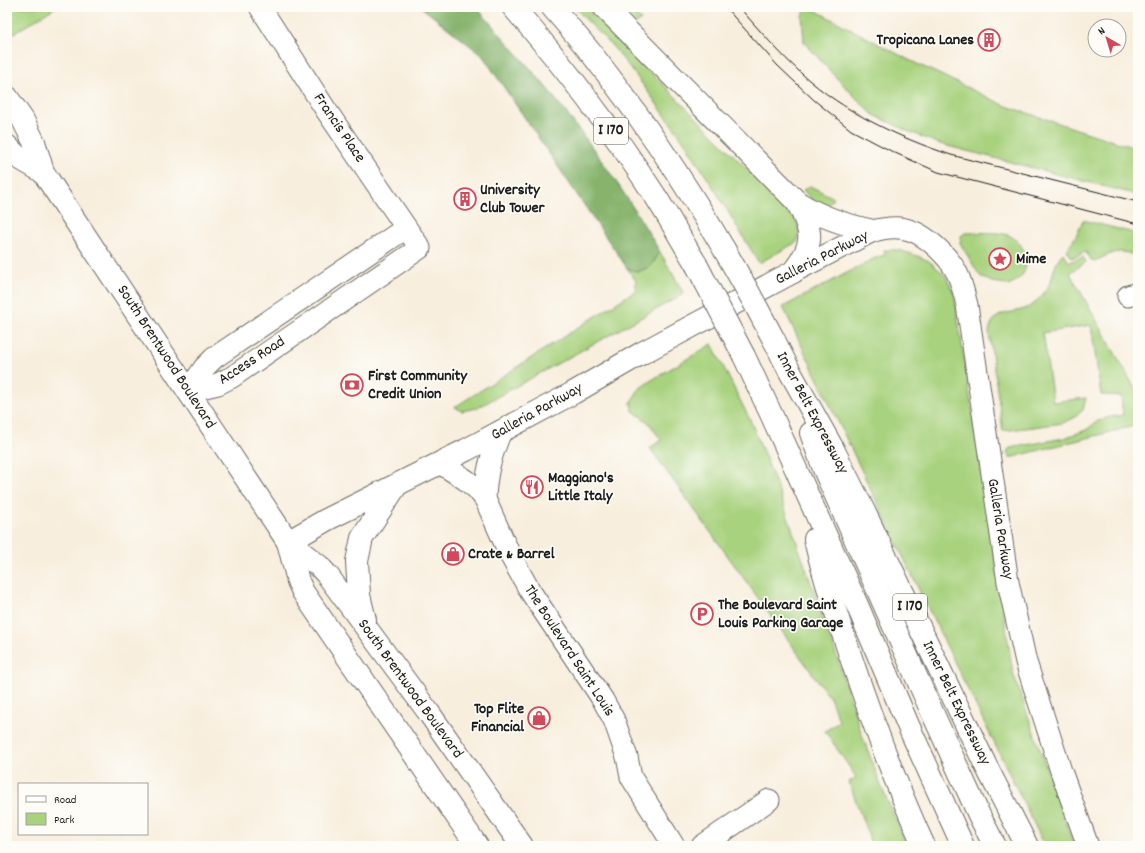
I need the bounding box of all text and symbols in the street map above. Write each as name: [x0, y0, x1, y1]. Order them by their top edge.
north arrow: [1087, 18, 1127, 58]
text: N: [1095, 23, 1110, 40]
building icon: Tropicana Lanes: [976, 27, 1002, 53]
place label: Tropicana Lanes: [877, 29, 974, 52]
street label: Francis Place: [307, 88, 371, 168]
road number: I 170: [594, 118, 628, 144]
place label: University Club Tower: [480, 179, 546, 220]
building icon: University Club Tower: [452, 186, 478, 212]
street label: Galleria Parkway: [771, 224, 873, 291]
place icon: Mime: [987, 246, 1013, 272]
place label: Mime: [1016, 248, 1046, 271]
street label: South Brentwood Boulevard: [111, 280, 221, 434]
street label: Access Road: [214, 331, 290, 391]
street label: Inner Belt Expressway: [770, 348, 854, 479]
place label: First Community Credit Union: [368, 365, 468, 406]
bank icon: First Community Credit Union: [339, 372, 365, 398]
street label: Galleria Parkway: [487, 377, 588, 447]
place label: Maggiano's Little Italy: [548, 467, 614, 508]
restaurant icon: Maggiano's Little Italy: [519, 474, 545, 500]
street label: Galleria Parkway: [981, 477, 1019, 582]
shop icon: Crate & Barrel: [440, 541, 466, 567]
place label: Crate & Barrel: [468, 543, 555, 566]
street label: The Boulevard Saint Louis: [518, 581, 620, 722]
place label: The Boulevard Saint Louis Parking Garage: [718, 594, 843, 635]
road number: I 170: [893, 594, 927, 620]
parking icon: The Boulevard Saint Louis Parking Garage: [689, 601, 715, 627]
street label: South Brentwood Boulevard: [351, 614, 469, 764]
street label: Inner Belt Expressway: [916, 637, 996, 769]
place label: Top Flite Financial: [471, 698, 524, 739]
shop icon: Top Flite Financial: [526, 705, 552, 731]
legend: [18, 783, 148, 835]
text: Road: [54, 792, 76, 809]
text: Park: [54, 812, 75, 829]

